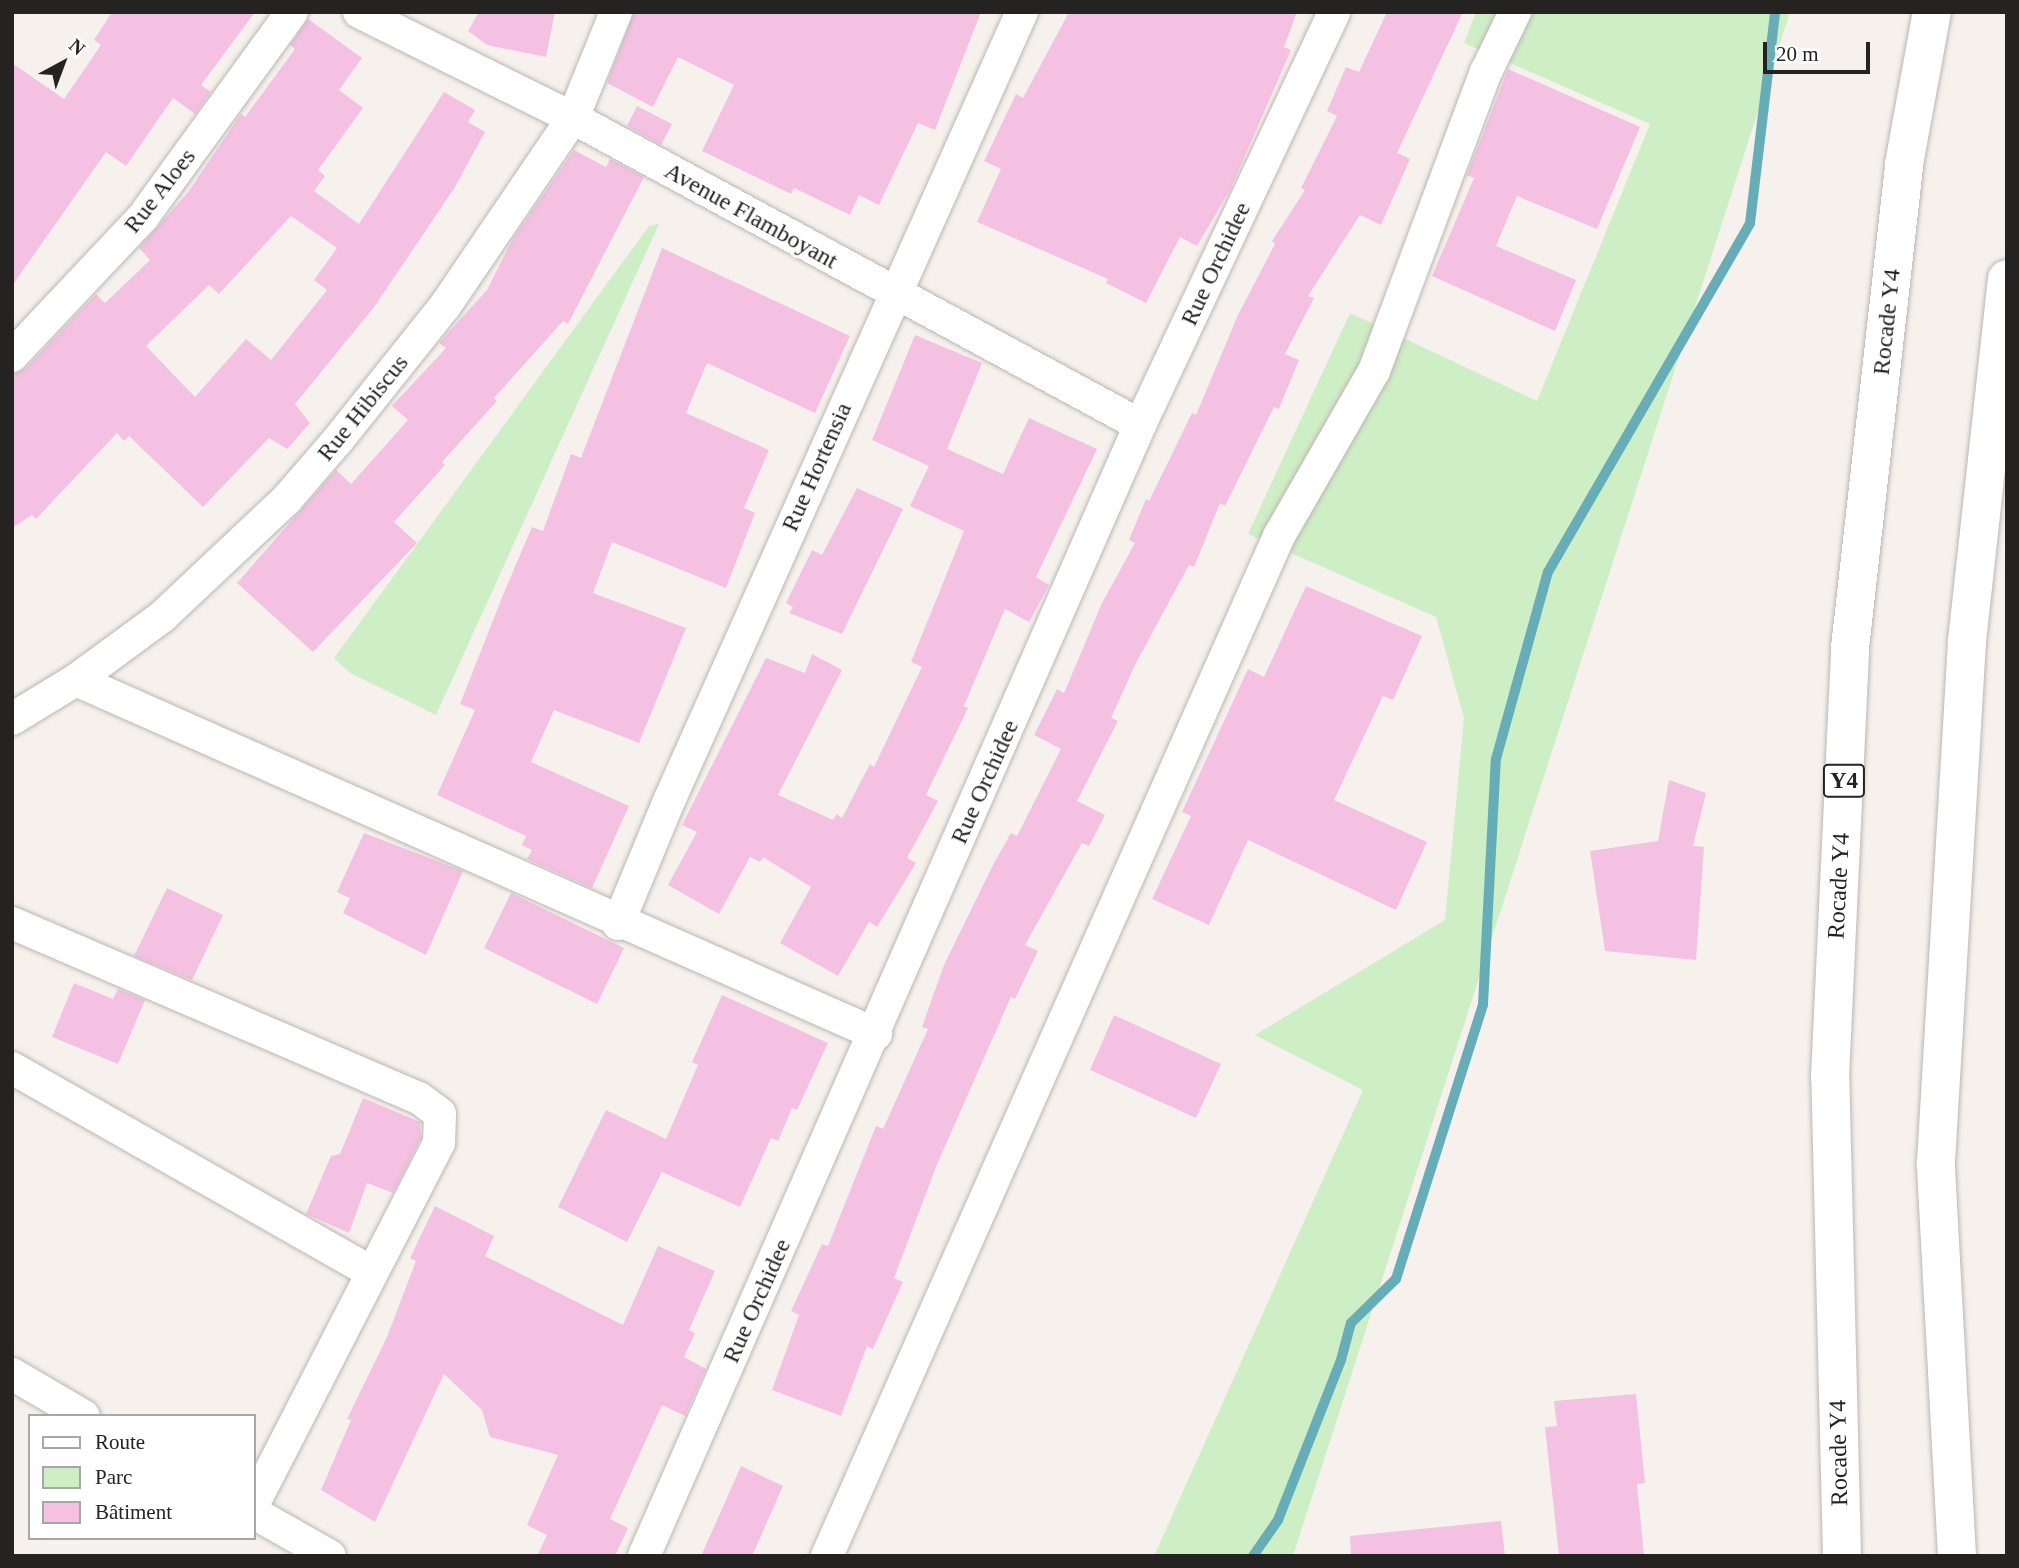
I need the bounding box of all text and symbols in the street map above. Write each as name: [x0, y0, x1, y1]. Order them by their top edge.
north arrow: [28, 28, 98, 98]
scale bar: [1767, 28, 1874, 72]
text: N: [65, 34, 89, 59]
text: 20 m: [1776, 42, 1819, 66]
street label: Rue Aloes: [118, 142, 202, 240]
street label: Avenue Flamboyant: [659, 156, 843, 276]
street label: Rue Orchidee: [1175, 198, 1257, 330]
street label: Rocade Y4: [1867, 267, 1907, 377]
street label: Rue Hibiscus: [311, 349, 415, 467]
street label: Rue Hortensia: [776, 398, 858, 536]
street label: Rue Orchidee: [945, 716, 1025, 848]
road number: Y4: [1821, 762, 1867, 800]
street label: Rocade Y4: [1822, 832, 1856, 940]
street label: Rue Orchidee: [717, 1235, 797, 1367]
street label: Rocade Y4: [1824, 1399, 1854, 1507]
legend: [28, 1414, 256, 1540]
text: Route: [95, 1430, 145, 1454]
text: Parc: [95, 1465, 132, 1489]
text: Bâtiment: [95, 1500, 172, 1524]

